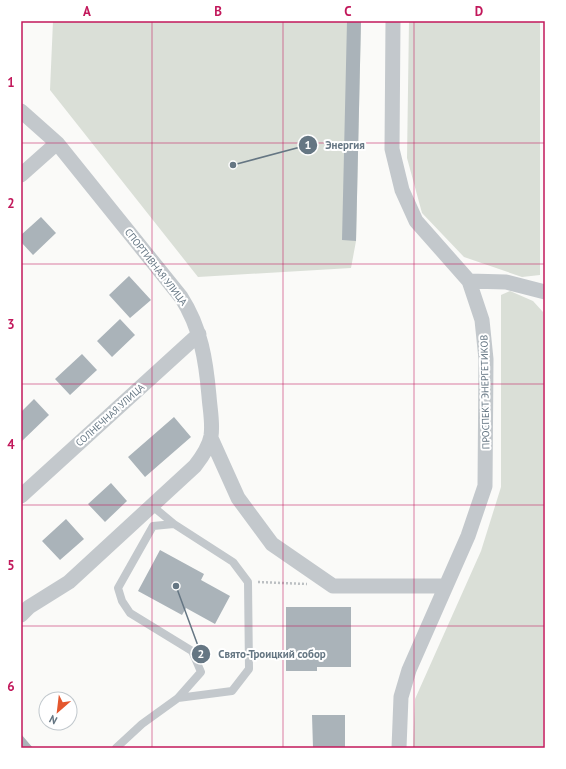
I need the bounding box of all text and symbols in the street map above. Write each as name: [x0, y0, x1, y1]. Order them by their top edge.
text: A: [83, 3, 91, 20]
text: B: [214, 3, 222, 20]
text: C: [344, 3, 352, 20]
text: D: [475, 3, 483, 20]
text: 1: [7, 74, 15, 91]
callout: Энергия: [298, 134, 373, 157]
text: 1: [305, 137, 311, 152]
text: Энергия: [325, 138, 365, 152]
text: 2: [7, 195, 15, 212]
street label: СПОРТИВНАЯ УЛИЦА: [122, 226, 190, 308]
text: 3: [7, 316, 15, 333]
street label: ПРОСПЕКТ ЭНЕРГЕТИКОВ: [477, 334, 492, 449]
street label: СОЛНЕЧНАЯ УЛИЦА: [73, 381, 147, 449]
text: 4: [7, 436, 15, 453]
text: 5: [7, 557, 15, 574]
callout: Свято-Троицкий собор: [191, 642, 334, 665]
text: 2: [198, 646, 204, 661]
text: Свято-Троицкий собор: [218, 647, 326, 661]
text: 6: [7, 678, 15, 695]
north arrow: [38, 691, 78, 731]
text: N: [47, 712, 60, 728]

